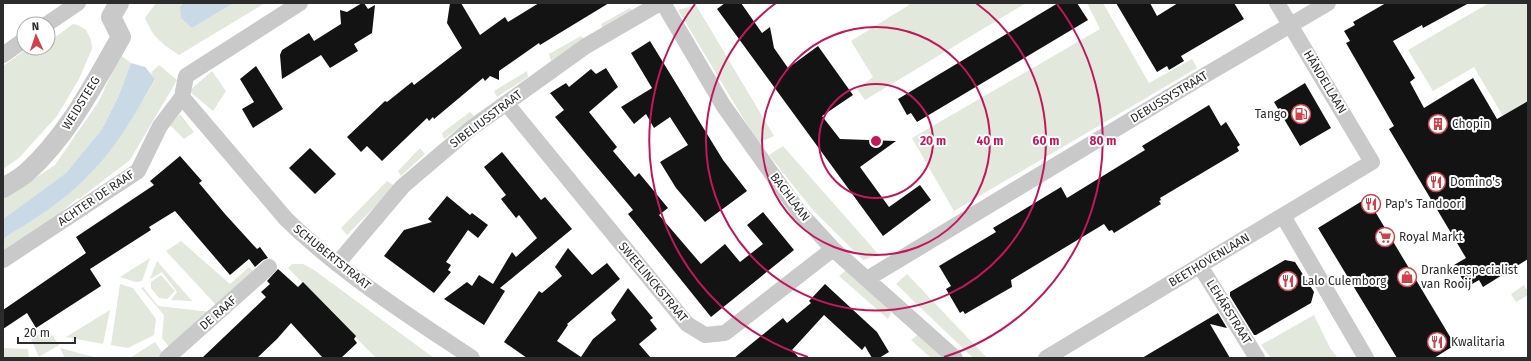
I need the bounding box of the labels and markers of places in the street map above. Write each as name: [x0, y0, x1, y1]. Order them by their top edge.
fuel station icon: Tango: [1290, 103, 1312, 125]
place label: Tango: [1255, 107, 1287, 121]
building icon: Chopin: [1427, 113, 1449, 135]
place label: Chopin: [1452, 117, 1490, 131]
centre of rings: [869, 134, 883, 148]
restaurant icon: Domino's: [1425, 171, 1447, 193]
place label: Domino's: [1450, 175, 1501, 189]
restaurant icon: Pap's Tandoori: [1360, 193, 1382, 215]
place label: Pap's Tandoori: [1385, 197, 1465, 211]
supermarket icon: Royal Markt: [1374, 226, 1396, 248]
place label: Royal Markt: [1399, 230, 1463, 244]
place label: Drankenspecialist van Rooij: [1421, 263, 1518, 291]
shop icon: Drankenspecialist van Rooij: [1396, 266, 1418, 288]
restaurant icon: Lalo Culemborg: [1277, 270, 1299, 292]
place label: Lalo Culemborg: [1302, 274, 1387, 288]
restaurant icon: Kwalitaria: [1426, 331, 1448, 353]
place label: Kwalitaria: [1451, 335, 1505, 349]

